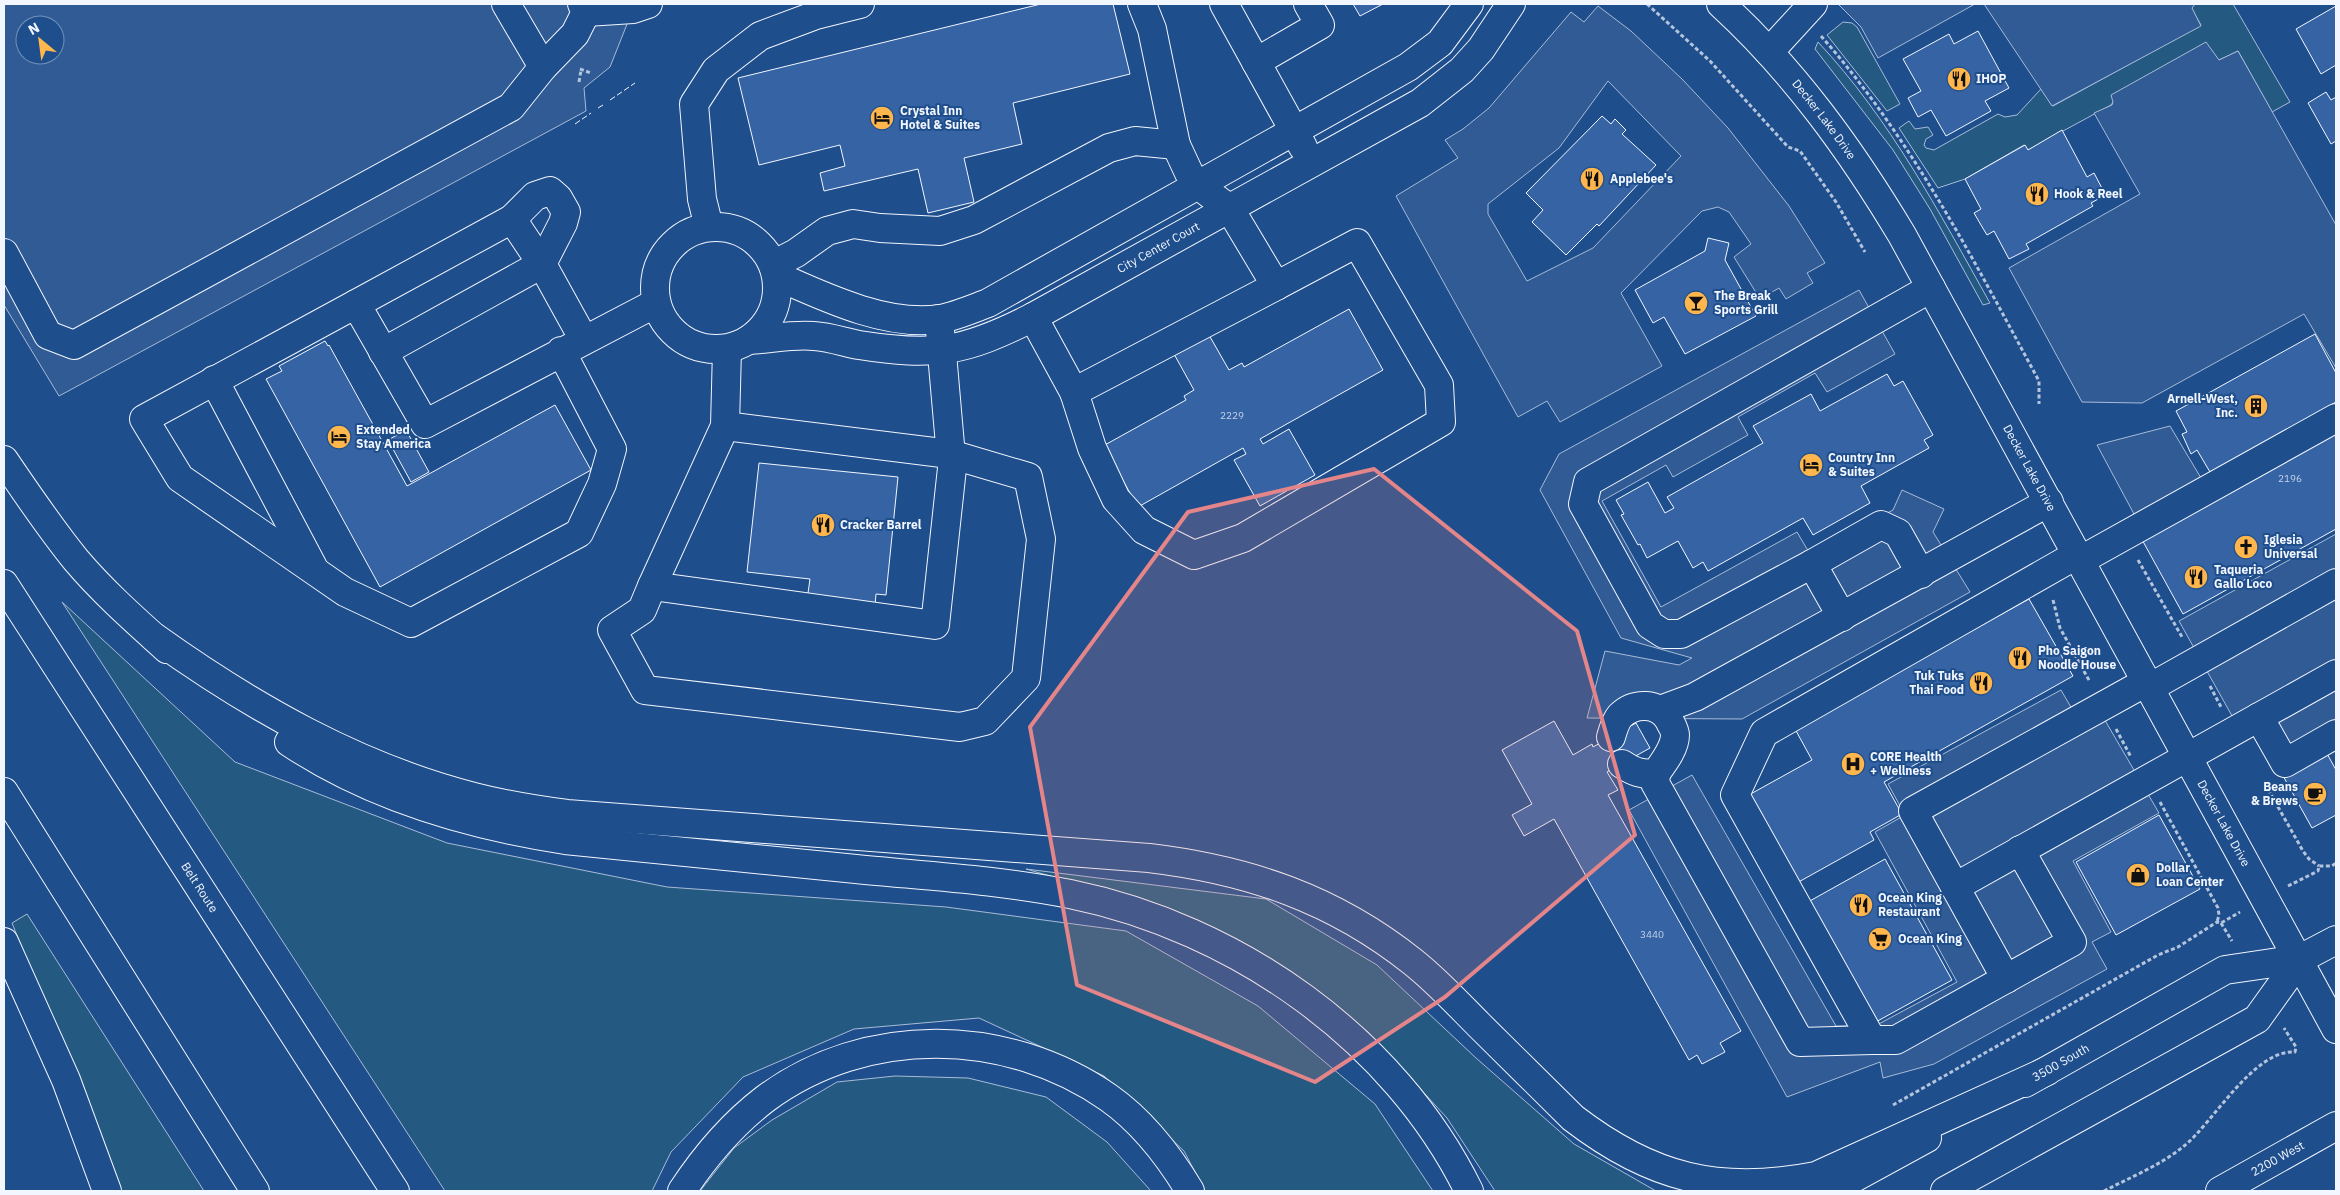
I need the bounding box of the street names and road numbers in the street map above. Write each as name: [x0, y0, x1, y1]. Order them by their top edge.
street label: Decker Lake Drive: [1789, 76, 1860, 163]
street label: City Center Court: [1114, 218, 1202, 276]
street label: Decker Lake Drive: [2000, 422, 2060, 514]
street label: Decker Lake Drive: [2194, 777, 2254, 869]
street label: Belt Route: [178, 859, 222, 915]
street label: 3500 South: [2029, 1040, 2092, 1084]
street label: 2200 West: [2248, 1137, 2307, 1179]

